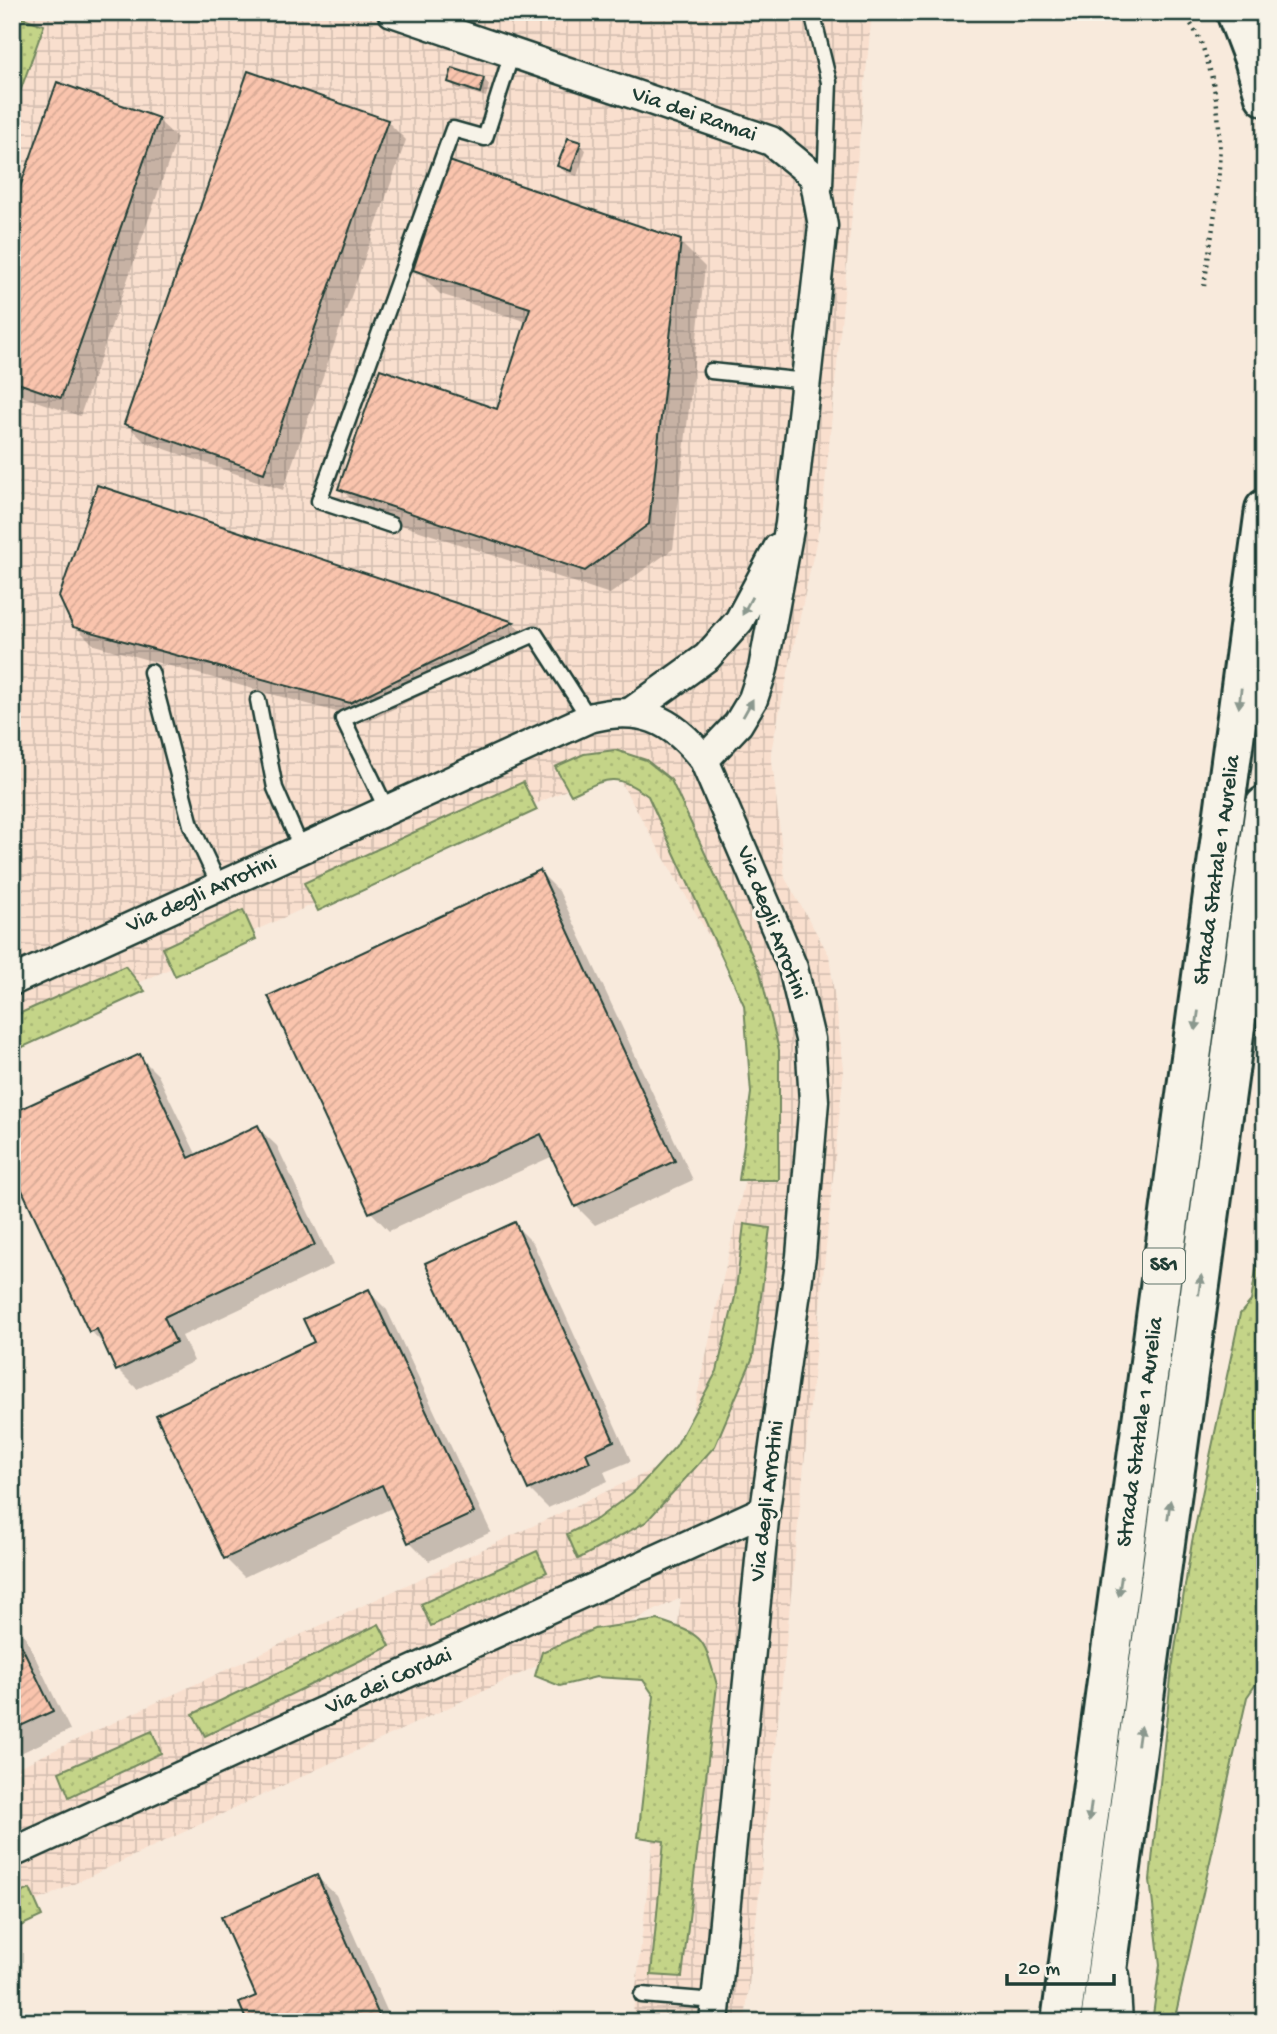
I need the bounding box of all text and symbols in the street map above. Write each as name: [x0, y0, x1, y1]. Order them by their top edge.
street label: Via dei Ramai: [627, 81, 760, 149]
one-way arrow: [742, 596, 753, 616]
one-way arrow: [1235, 688, 1246, 710]
one-way arrow: [742, 698, 754, 717]
street label: Strada Statale 1 Aurelia: [1188, 752, 1248, 987]
street label: Via degli Arrotini: [729, 842, 813, 1003]
street label: Via degli Arrotini: [122, 850, 281, 941]
one-way arrow: [1192, 1010, 1203, 1032]
road number: SS1: [1143, 1248, 1185, 1284]
one-way arrow: [1194, 1274, 1205, 1296]
street label: Strada Statale 1 Aurelia: [1111, 1314, 1171, 1549]
street label: Via degli Arrotini: [745, 1419, 791, 1584]
one-way arrow: [1164, 1499, 1175, 1521]
one-way arrow: [1115, 1576, 1126, 1598]
street label: Via dei Cordai: [321, 1642, 456, 1722]
one-way arrow: [1133, 1724, 1144, 1746]
one-way arrow: [1084, 1801, 1095, 1823]
scale bar: [1007, 1943, 1114, 1987]
text: 20 m: [1018, 1958, 1060, 1983]

